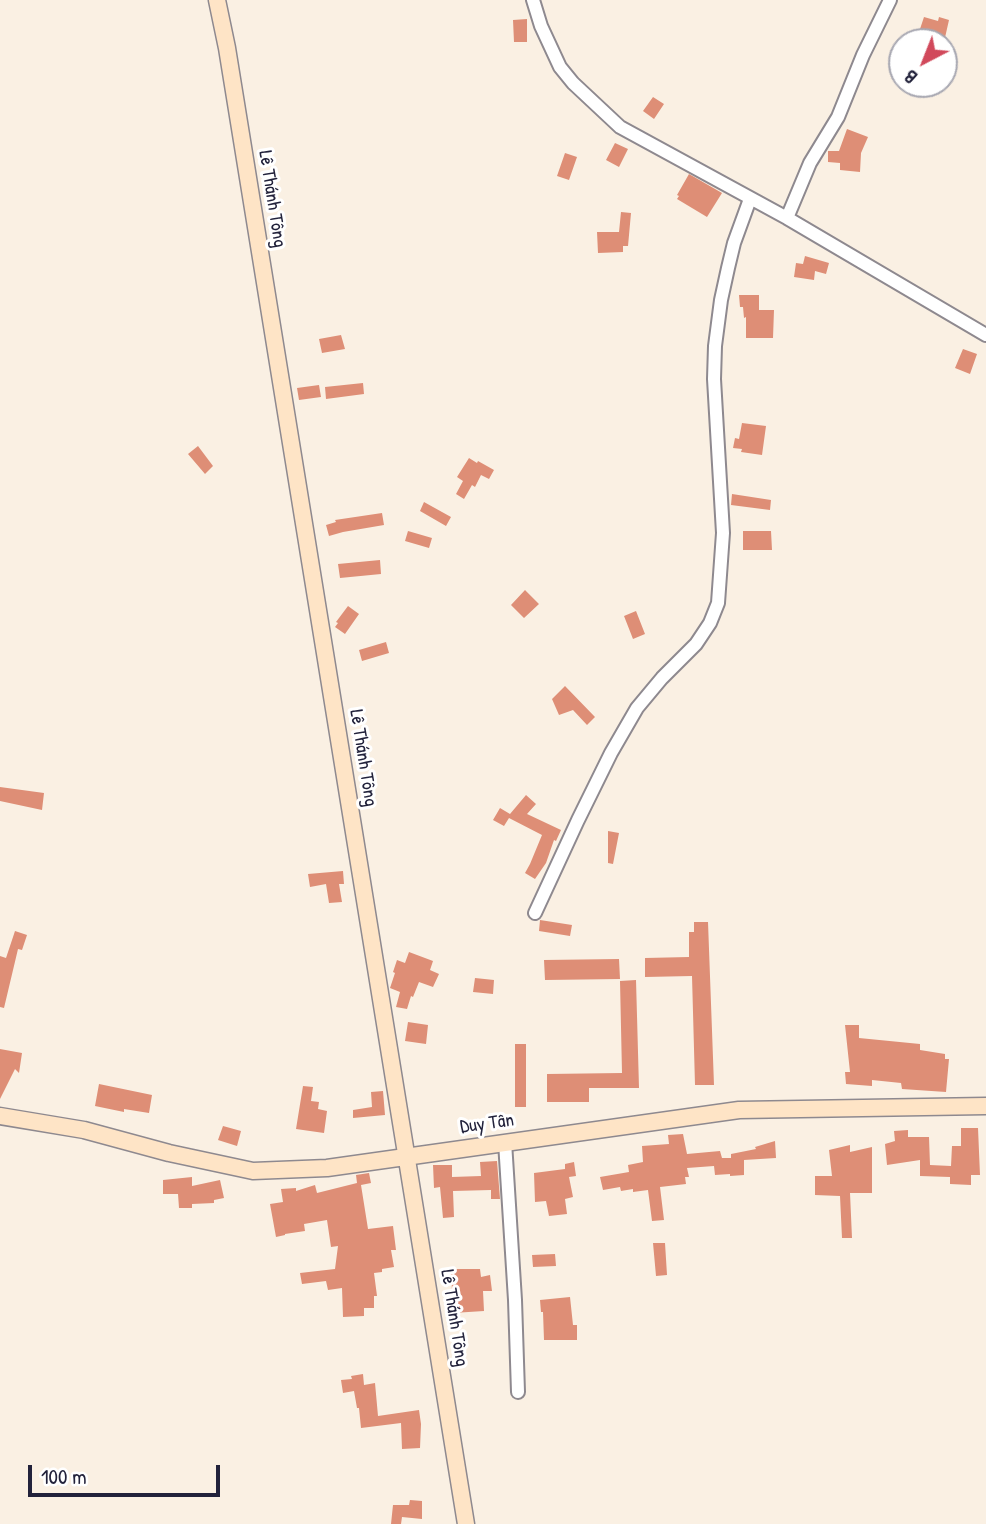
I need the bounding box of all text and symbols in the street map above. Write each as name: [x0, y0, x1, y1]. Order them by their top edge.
north arrow: [888, 28, 958, 98]
text: B: [898, 64, 923, 90]
street label: Lê Thánh Tông: [253, 149, 291, 249]
street label: Lê Thánh Tông: [344, 708, 382, 808]
street label: Duy Tân: [459, 1109, 515, 1139]
street label: Lê Thánh Tông: [435, 1268, 473, 1368]
scale bar: [32, 1450, 224, 1494]
text: 100 m: [41, 1462, 87, 1491]

